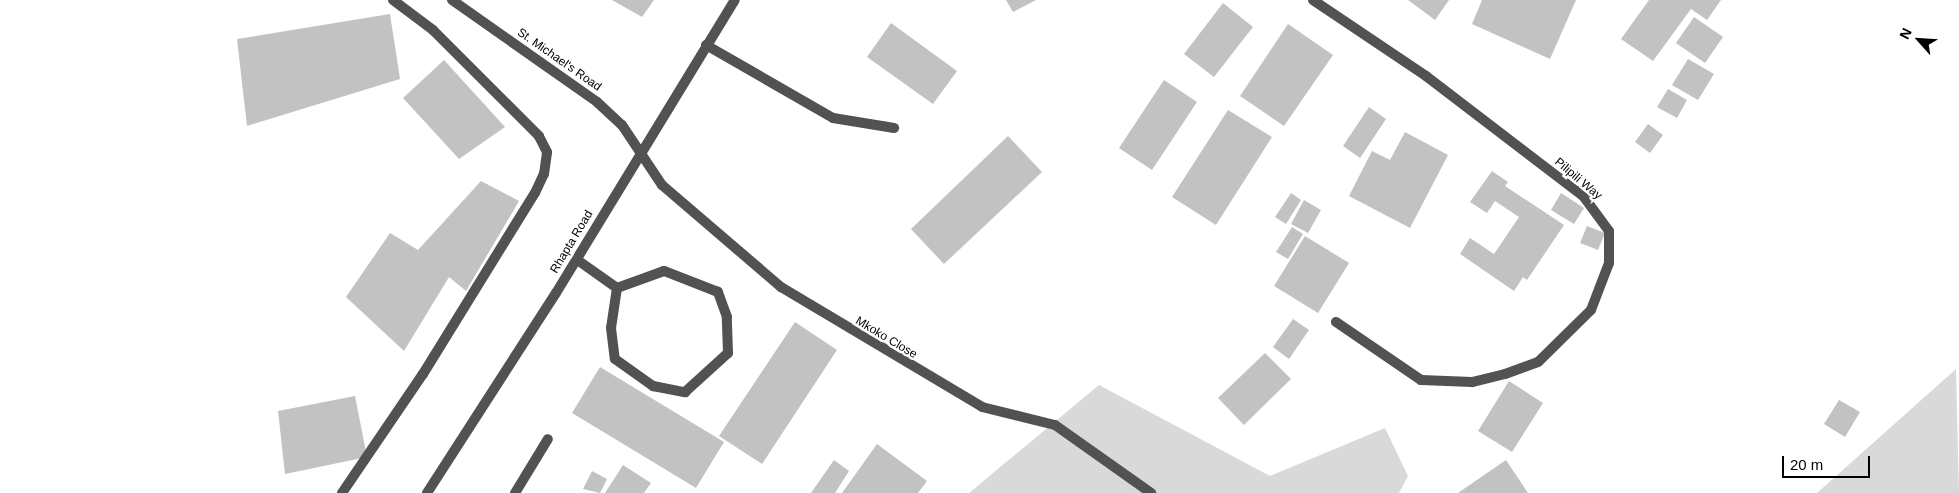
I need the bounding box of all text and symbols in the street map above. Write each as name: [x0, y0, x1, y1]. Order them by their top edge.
north arrow: [1894, 15, 1944, 65]
text: N: [1896, 25, 1915, 41]
street label: St. Michael's Road: [514, 26, 604, 94]
street label: Pilipili Way: [1551, 155, 1605, 203]
street label: Rhapta Road: [548, 208, 596, 276]
street label: Mkoko Close: [853, 314, 919, 362]
scale bar: [1784, 446, 1872, 478]
text: 20 m: [1790, 456, 1823, 473]

